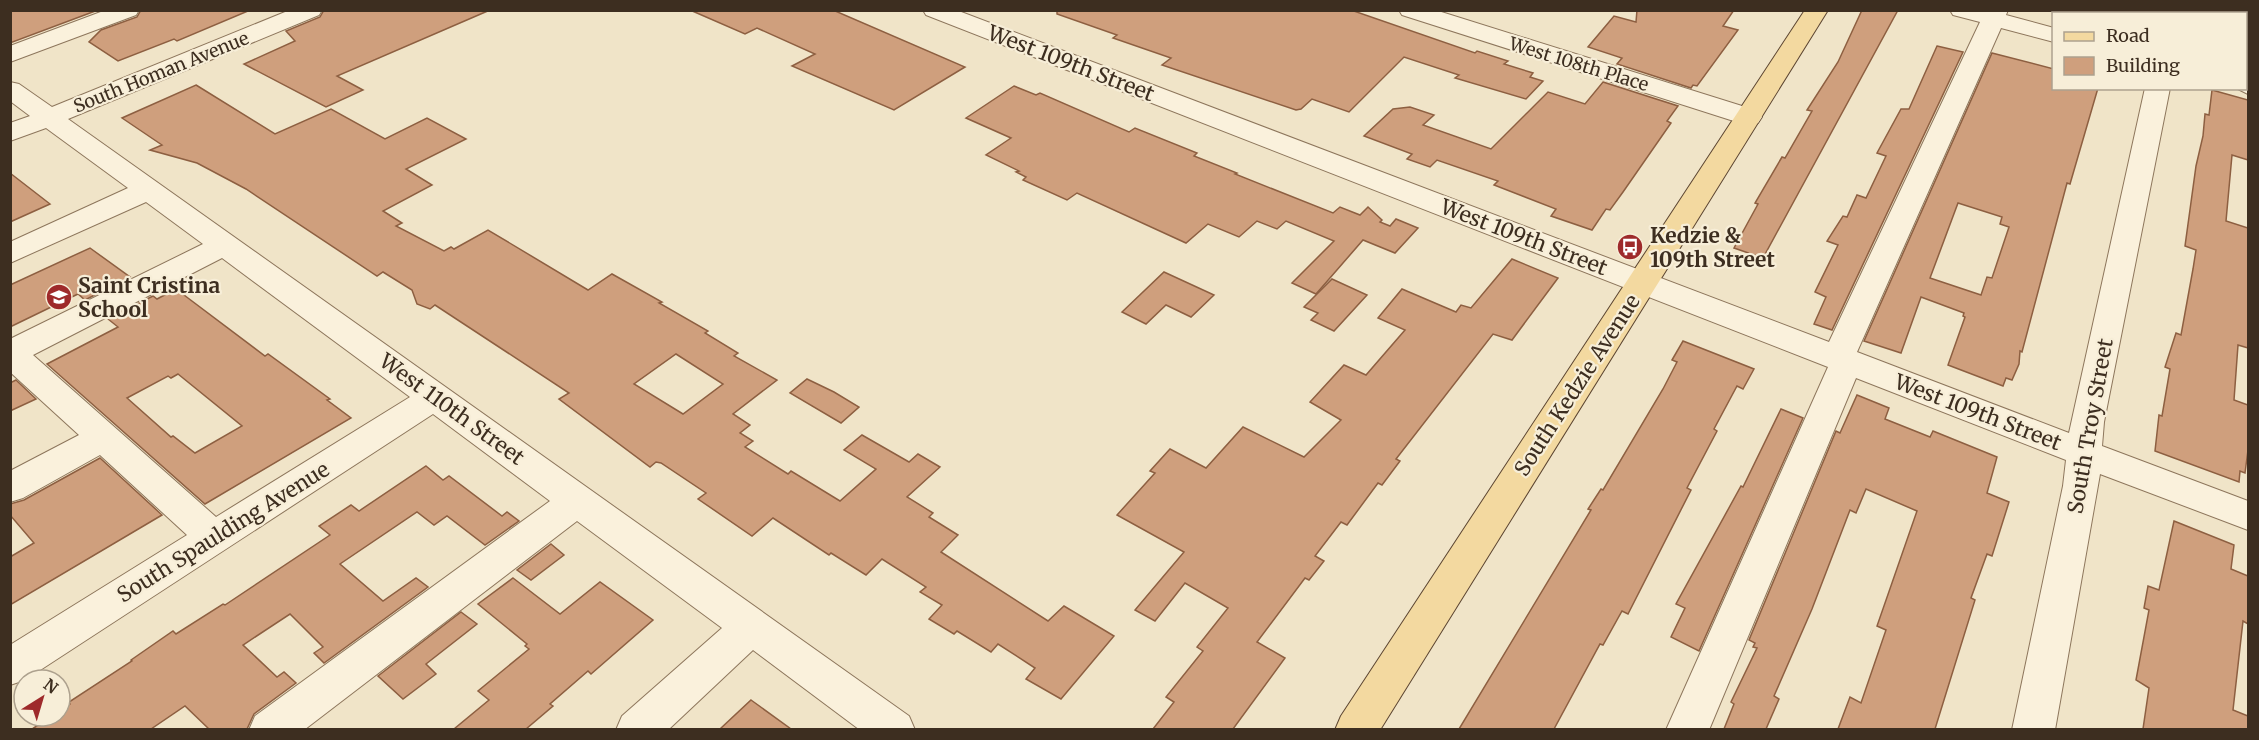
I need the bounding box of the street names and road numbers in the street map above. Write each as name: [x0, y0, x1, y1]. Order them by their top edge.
street label: West 109th Street: [983, 18, 1158, 107]
street label: South Homan Avenue: [70, 26, 252, 118]
street label: West 108th Place: [1506, 32, 1651, 96]
street label: West 109th Street: [1436, 192, 1611, 281]
street label: South Kedzie Avenue: [1508, 289, 1646, 481]
street label: South Troy Street: [2061, 336, 2119, 516]
street label: West 110th Street: [373, 347, 530, 471]
street label: West 109th Street: [1890, 367, 2065, 456]
street label: South Spaulding Avenue: [112, 456, 334, 608]

